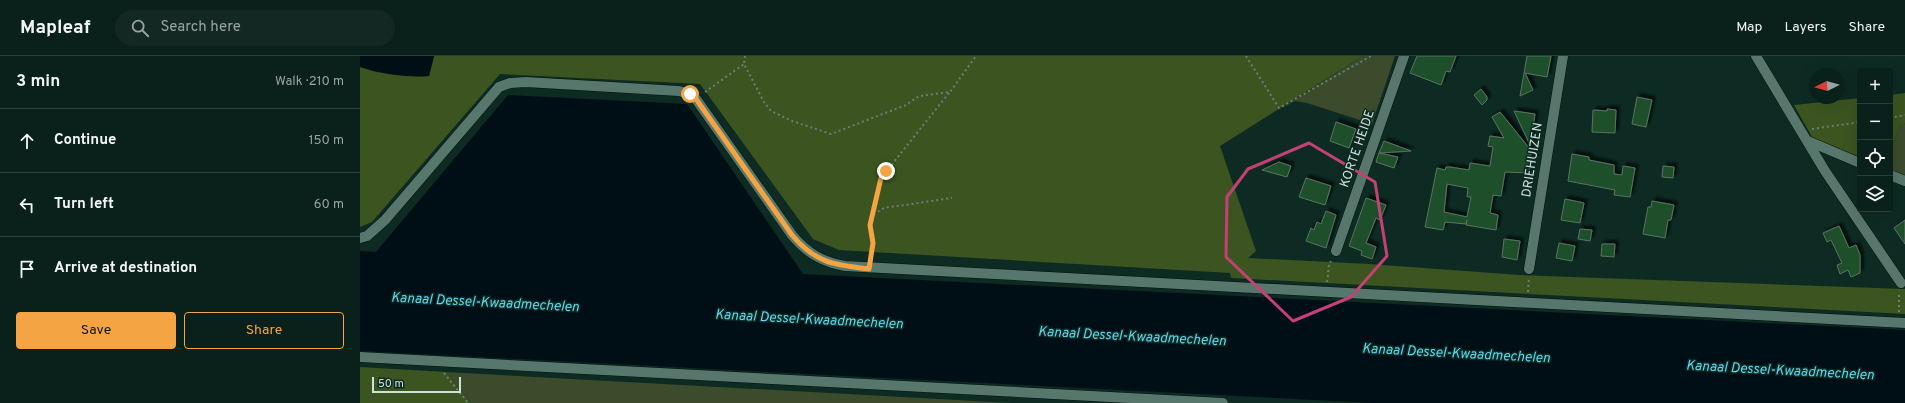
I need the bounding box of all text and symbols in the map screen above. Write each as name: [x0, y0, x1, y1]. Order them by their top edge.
search box: [115, 10, 395, 46]
text: Mapleaf: [20, 16, 91, 40]
icon: search: [129, 17, 151, 39]
text: Search here: [161, 18, 241, 37]
text: Map: [1736, 19, 1762, 36]
text: Layers: [1784, 19, 1826, 36]
text: Share: [1848, 19, 1885, 36]
north arrow: [1809, 68, 1845, 104]
map controls: [1857, 68, 1893, 212]
button: +: [1857, 68, 1893, 104]
text: 3 min: [16, 71, 60, 93]
text: Walk · 210 m: [275, 74, 344, 90]
route start: [681, 85, 699, 103]
button: −: [1857, 104, 1893, 140]
street label: KORTE HEIDE: [1337, 108, 1379, 190]
street label: DRIEHUIZEN: [1519, 121, 1547, 199]
icon: ahead: [16, 130, 38, 152]
text: Continue: [54, 131, 116, 150]
text: 150 m: [309, 133, 344, 149]
button: locate: [1857, 140, 1893, 176]
route end: [877, 162, 895, 180]
button: layers: [1857, 176, 1893, 212]
icon: left: [16, 194, 38, 216]
text: Turn left: [54, 195, 114, 214]
text: 60 m: [314, 197, 344, 213]
icon: arrive: [16, 258, 38, 280]
text: Arrive at destination: [54, 259, 197, 278]
water label: Kanaal Dessel-Kwaadmechelen: [390, 290, 580, 316]
water label: Kanaal Dessel-Kwaadmechelen: [714, 307, 904, 333]
button: Save: [16, 312, 176, 349]
button: Share: [184, 312, 344, 349]
water label: Kanaal Dessel-Kwaadmechelen: [1037, 324, 1227, 350]
water label: Kanaal Dessel-Kwaadmechelen: [1361, 341, 1551, 367]
water label: Kanaal Dessel-Kwaadmechelen: [1685, 358, 1875, 384]
scale bar: [372, 375, 461, 394]
text: 50 m: [378, 377, 404, 391]

